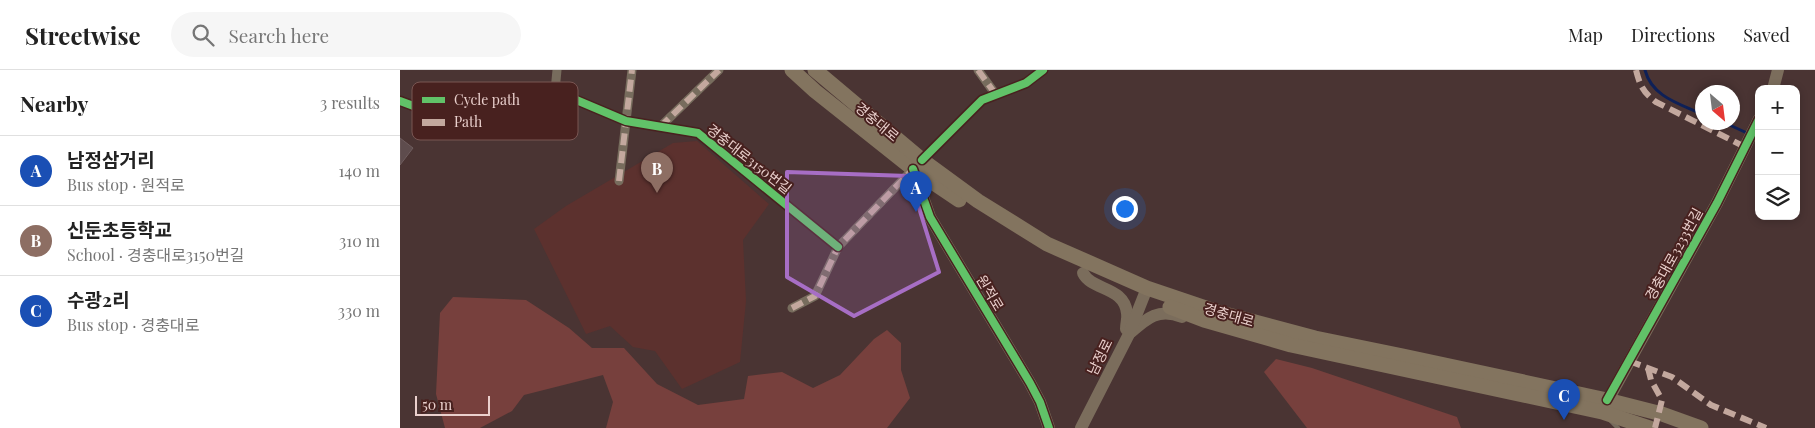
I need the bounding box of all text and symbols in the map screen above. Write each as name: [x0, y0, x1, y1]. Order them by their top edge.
search box: [171, 12, 521, 57]
text: Streetwise: [25, 19, 141, 51]
icon: search: [189, 21, 217, 49]
text: Search here: [229, 22, 329, 48]
text: Map: [1568, 23, 1603, 47]
text: Directions: [1631, 23, 1715, 47]
text: Saved: [1743, 23, 1790, 47]
legend: [412, 82, 578, 140]
north arrow: [1695, 85, 1740, 130]
map controls: [1755, 85, 1800, 220]
button: +: [1755, 85, 1800, 130]
text: Nearby: [20, 89, 89, 117]
text: Cycle path: [454, 90, 521, 109]
text: 3 results: [320, 92, 380, 113]
street label: 경충대로: [851, 98, 903, 146]
text: Path: [454, 112, 483, 131]
street label: 경충대로3150번길: [703, 119, 796, 198]
button: −: [1755, 130, 1800, 175]
text: 남정삼거리: [67, 146, 154, 172]
pin: B: [641, 152, 673, 193]
text: A: [31, 160, 41, 181]
text: 140 m: [338, 160, 380, 181]
pin: A: [900, 171, 932, 212]
text: Bus stop · 원적로: [67, 174, 185, 195]
button: layers: [1755, 175, 1800, 220]
your location: [1112, 196, 1138, 222]
street label: 경충대로3233번길: [1640, 204, 1707, 303]
text: 신둔초등학교: [67, 216, 172, 242]
text: B: [31, 230, 41, 251]
text: 310 m: [339, 230, 380, 251]
text: School · 경충대로3150번길: [67, 244, 244, 265]
street label: 원적로: [972, 271, 1009, 314]
text: 수광2리: [67, 286, 129, 312]
street label: 경충대로: [1202, 298, 1257, 331]
text: C: [30, 300, 42, 321]
text: 330 m: [338, 300, 380, 321]
text: Bus stop · 경충대로: [67, 314, 199, 335]
street label: 남정로: [1083, 335, 1117, 378]
pin: C: [1548, 379, 1580, 420]
scale bar: [415, 393, 490, 416]
text: 50 m: [422, 395, 452, 414]

